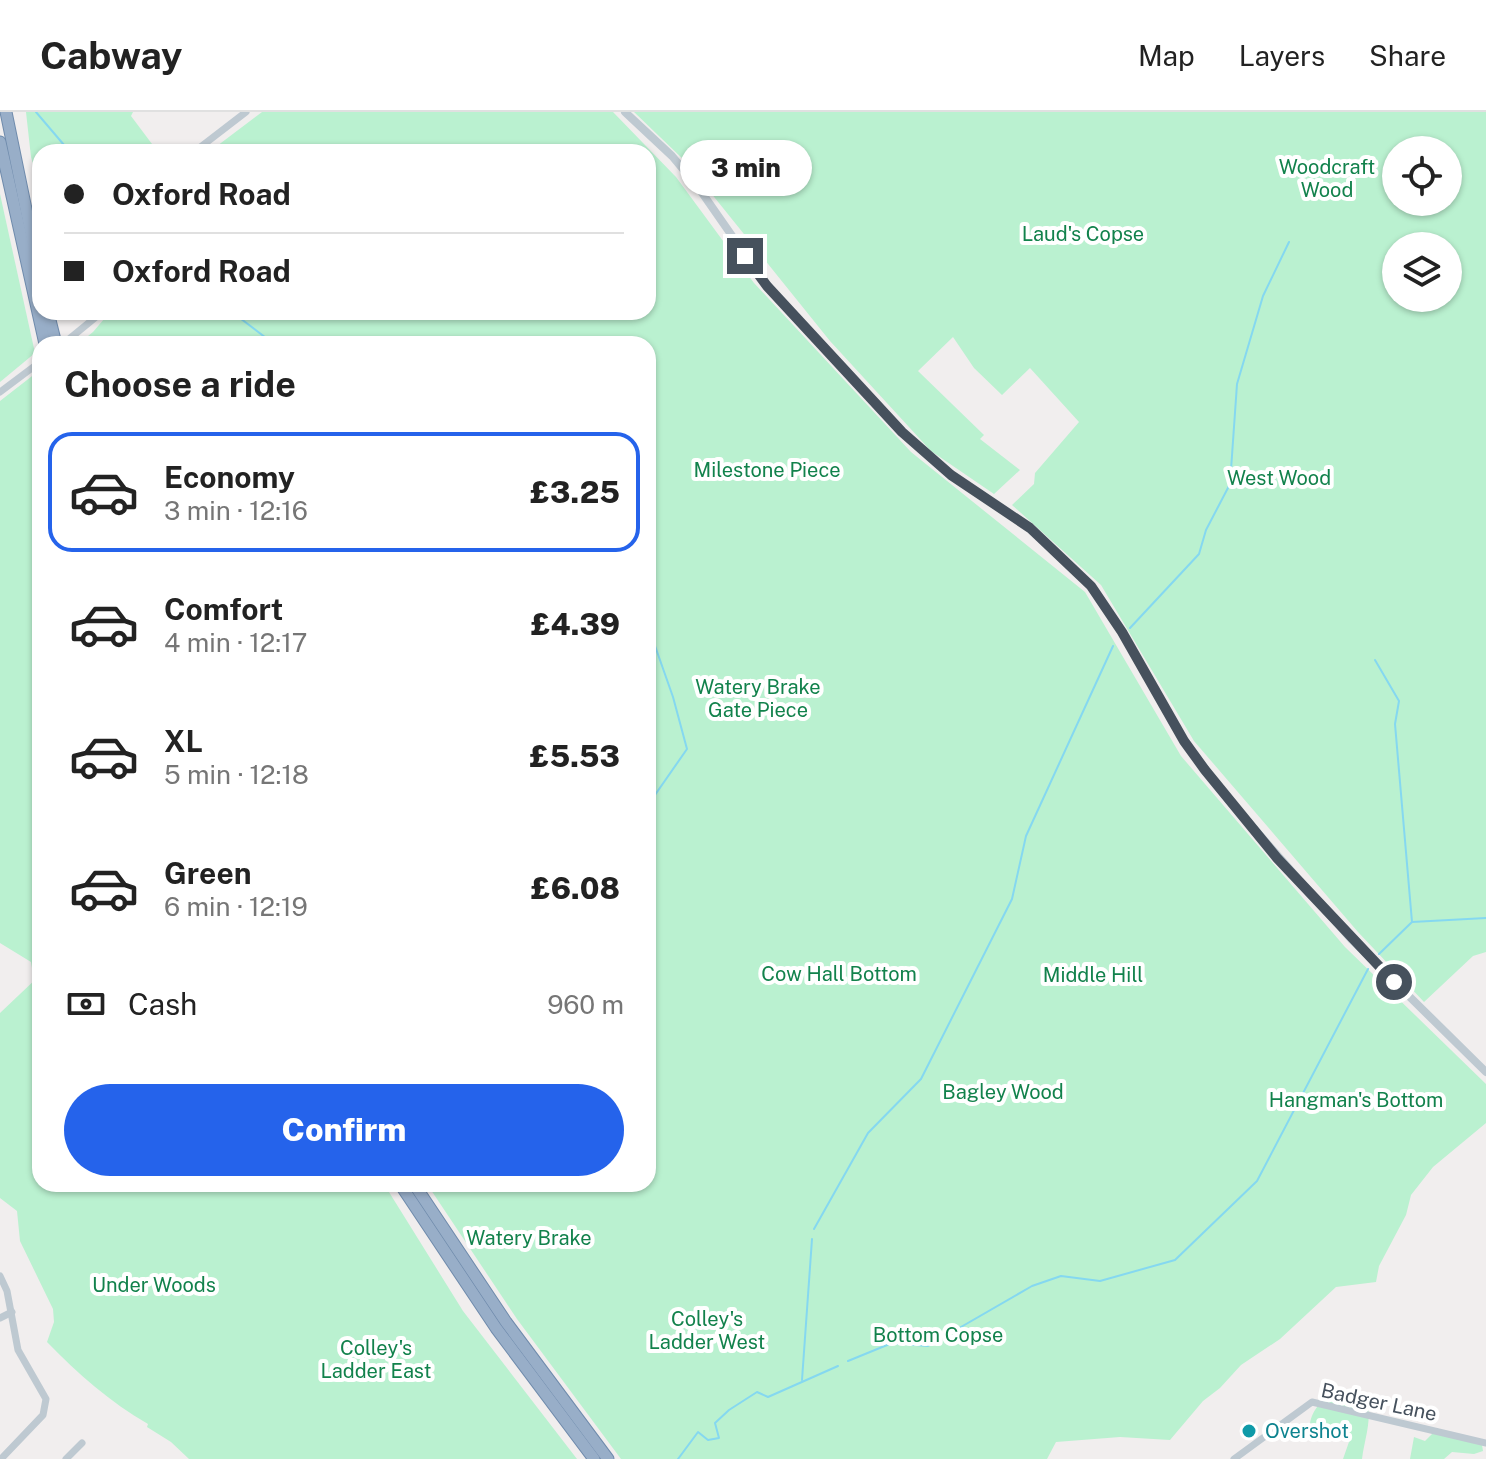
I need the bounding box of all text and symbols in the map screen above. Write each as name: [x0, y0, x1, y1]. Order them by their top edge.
text: Cabway: [40, 33, 182, 78]
text: Map: [1138, 39, 1195, 72]
text: Layers: [1239, 39, 1325, 72]
text: Share: [1369, 39, 1446, 72]
map controls: [1382, 136, 1462, 312]
button: locate: [1382, 136, 1462, 216]
callout: 3 min: [679, 140, 811, 196]
text: 3 min: [711, 152, 781, 183]
park label: Woodcraft Wood: [1279, 155, 1375, 202]
text: Oxford Road: [112, 176, 291, 212]
park label: Laud's Copse: [1022, 222, 1144, 246]
button: layers: [1382, 232, 1462, 312]
route end: [727, 238, 763, 274]
text: Oxford Road: [112, 253, 291, 289]
text: Choose a ride: [64, 363, 296, 405]
icon: car: [68, 456, 140, 528]
park label: Milestone Piece: [693, 458, 841, 482]
text: Economy: [164, 459, 295, 495]
park label: West Wood: [1227, 466, 1331, 490]
text: £3.25: [530, 474, 620, 510]
text: 3 min · 12:16: [164, 495, 308, 526]
icon: car: [68, 588, 140, 660]
text: Comfort: [164, 591, 283, 627]
text: £4.39: [531, 606, 620, 642]
text: 4 min · 12:17: [164, 627, 307, 658]
park label: Watery Brake Gate Piece: [695, 675, 821, 722]
icon: car: [68, 720, 140, 792]
text: XL: [164, 723, 203, 759]
text: £5.53: [530, 738, 620, 774]
text: 5 min · 12:18: [164, 759, 309, 790]
icon: car: [68, 852, 140, 924]
text: Green: [164, 855, 251, 891]
text: £6.08: [531, 870, 620, 906]
text: 6 min · 12:19: [164, 891, 308, 922]
park label: Cow Hall Bottom: [761, 962, 917, 986]
park label: Middle Hill: [1043, 963, 1143, 987]
route start: [1376, 964, 1412, 1000]
icon: cash: [64, 982, 108, 1026]
text: Cash: [128, 986, 197, 1022]
text: 960 m: [547, 989, 624, 1020]
park label: Bagley Wood: [942, 1080, 1064, 1104]
button: Confirm: [64, 1084, 624, 1176]
park label: Hangman's Bottom: [1269, 1088, 1443, 1112]
park label: Watery Brake: [466, 1226, 592, 1250]
park label: Under Woods: [92, 1273, 216, 1297]
park label: Colley's Ladder West: [649, 1307, 765, 1354]
park label: Bottom Copse: [873, 1323, 1003, 1347]
park label: Colley's Ladder East: [320, 1336, 432, 1383]
street label: Badger Lane: [1319, 1378, 1439, 1426]
place label: Overshot: [1265, 1419, 1349, 1443]
marker: Overshot: [1240, 1422, 1258, 1440]

